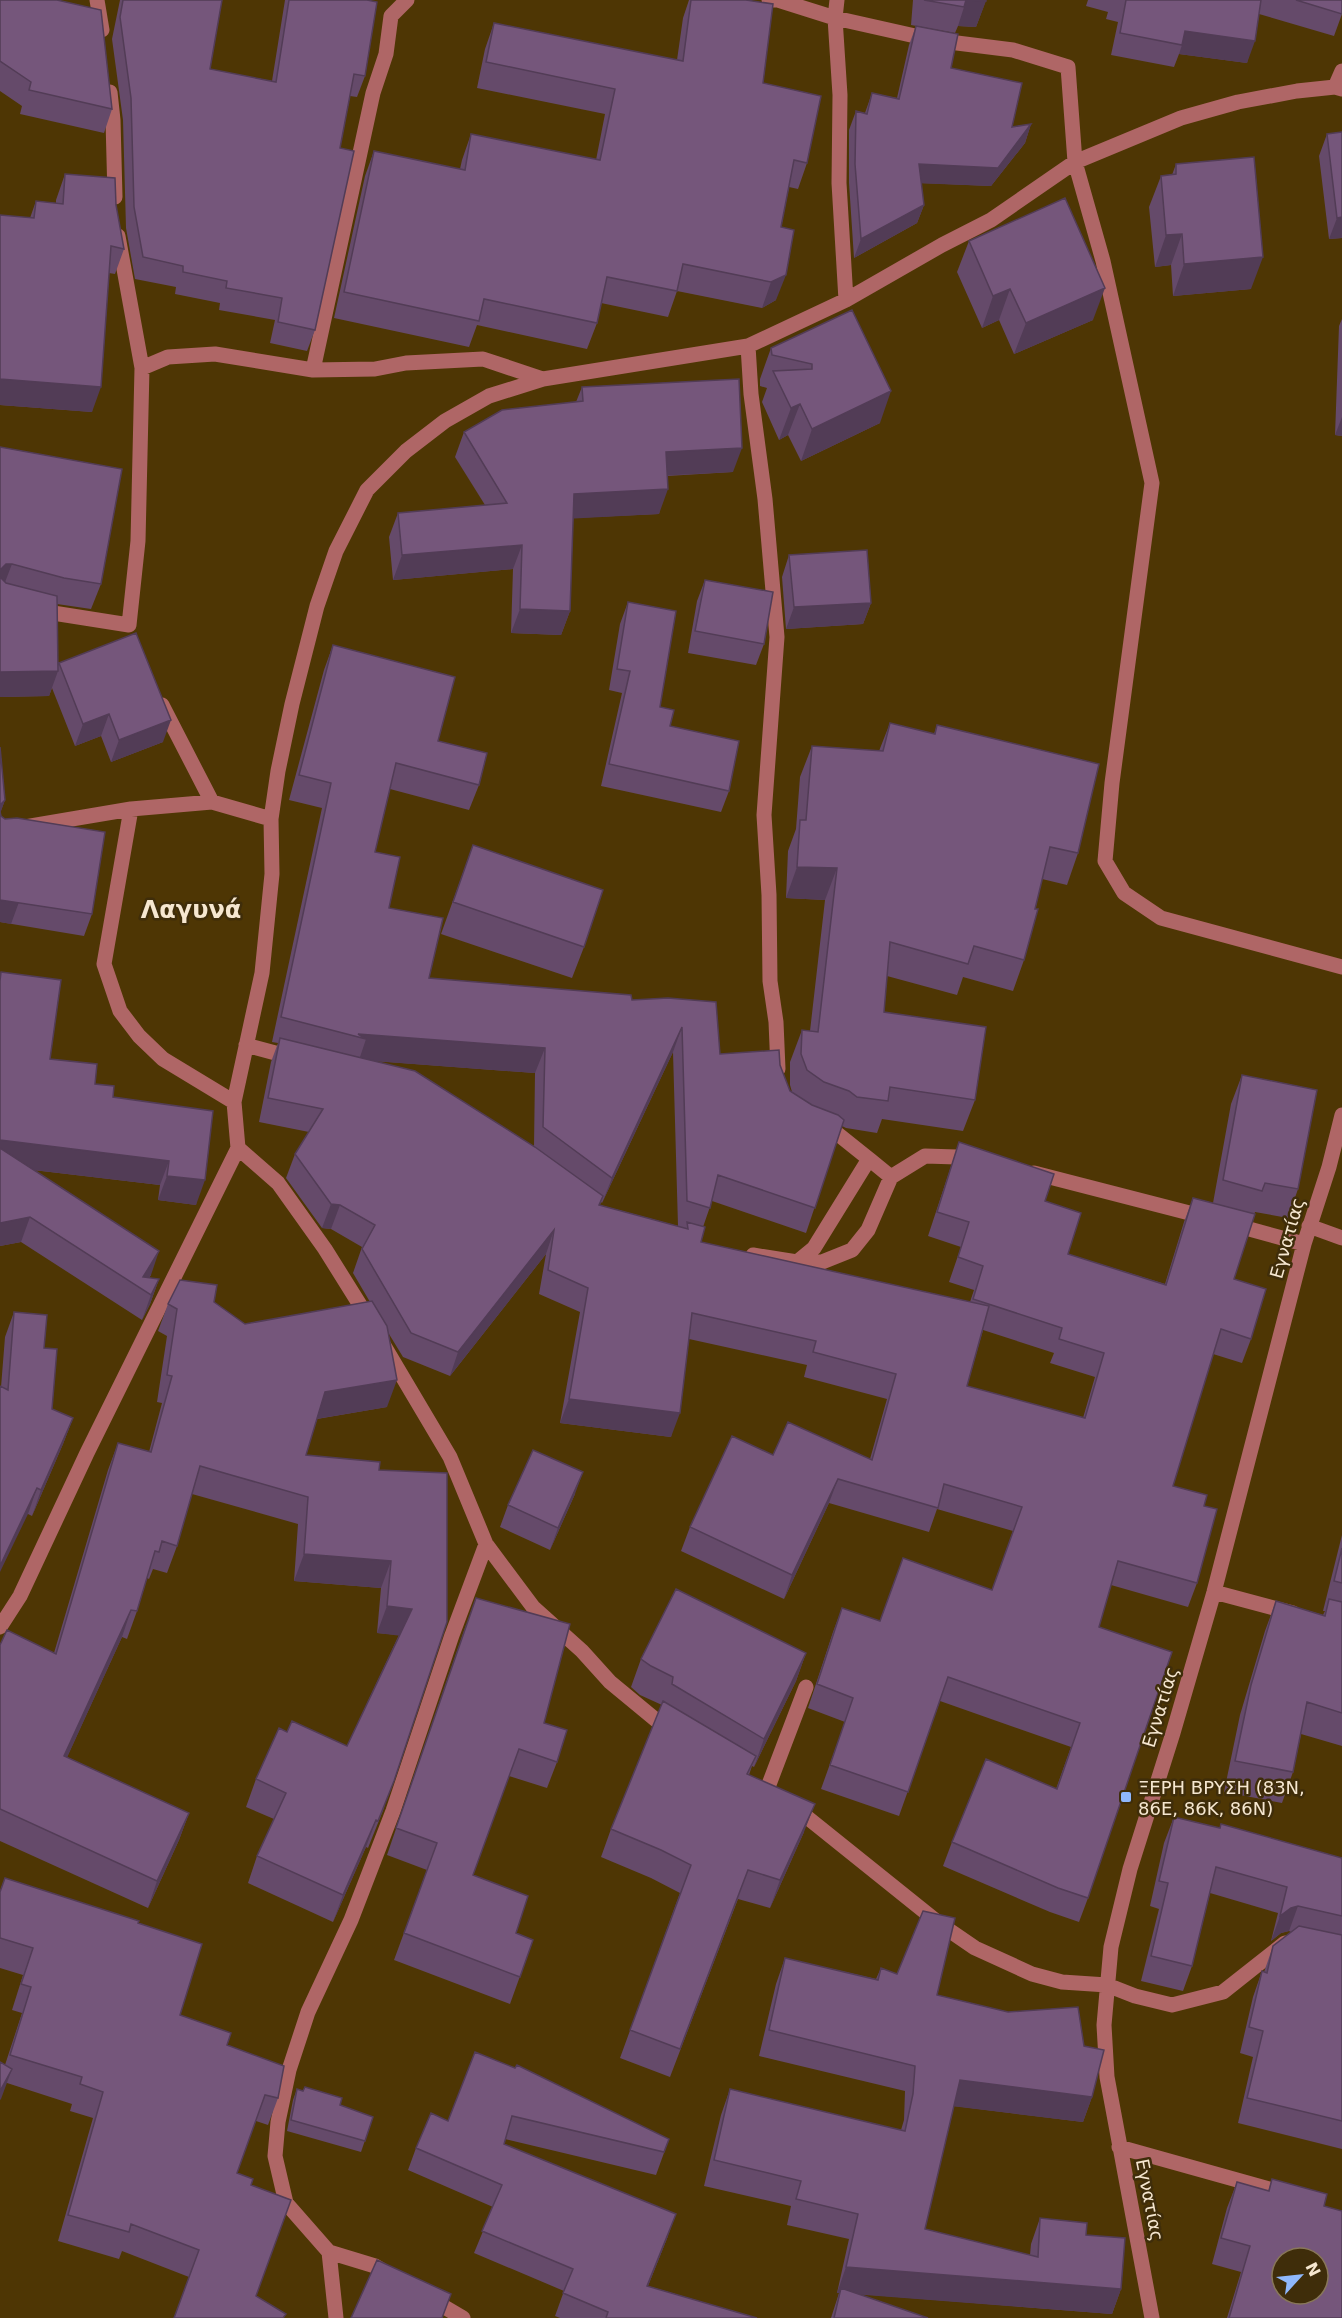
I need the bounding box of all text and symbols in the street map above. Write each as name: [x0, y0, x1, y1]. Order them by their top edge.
district label: Λαγυνά: [141, 896, 241, 924]
street label: Εγνατίας: [1265, 1195, 1309, 1281]
street label: Εγνατίας: [1138, 1664, 1182, 1750]
place label: ΞΕΡΗ ΒΡΥΣΗ (83Ν, 86Ε, 86Κ, 86Ν): [1138, 1777, 1305, 1819]
marker: ΞΕΡΗ ΒΡΥΣΗ (83Ν, 86Ε, 86Κ, 86Ν): [1119, 1790, 1133, 1804]
street label: Εγνατίας: [1132, 2157, 1168, 2243]
north arrow: [1270, 2246, 1330, 2306]
text: N: [1301, 2259, 1324, 2280]

